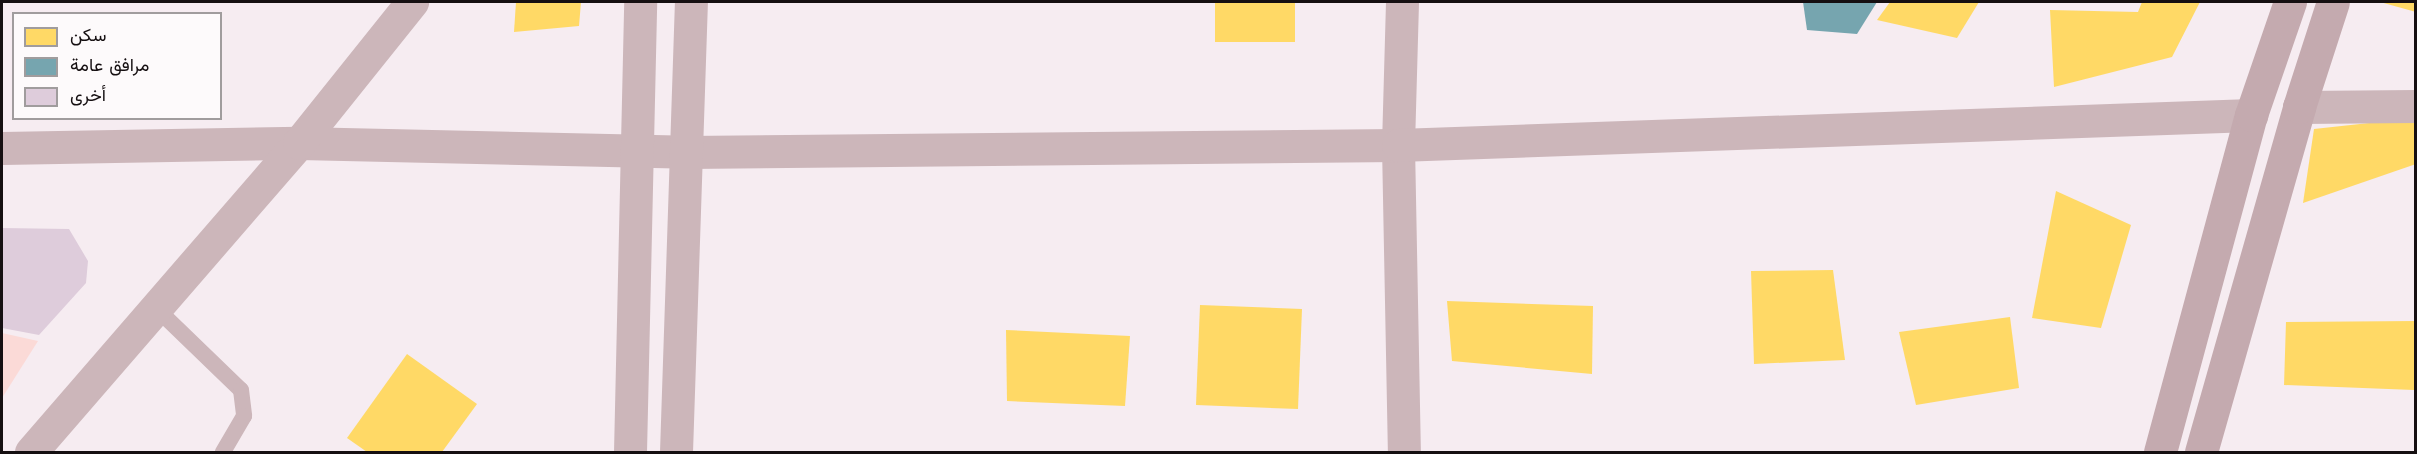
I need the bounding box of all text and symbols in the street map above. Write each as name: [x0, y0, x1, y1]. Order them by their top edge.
legend: [12, 12, 222, 120]
text: سكن: [70, 24, 106, 45]
text: مرافق عامة: [70, 54, 149, 75]
text: أخرى: [70, 84, 106, 105]

